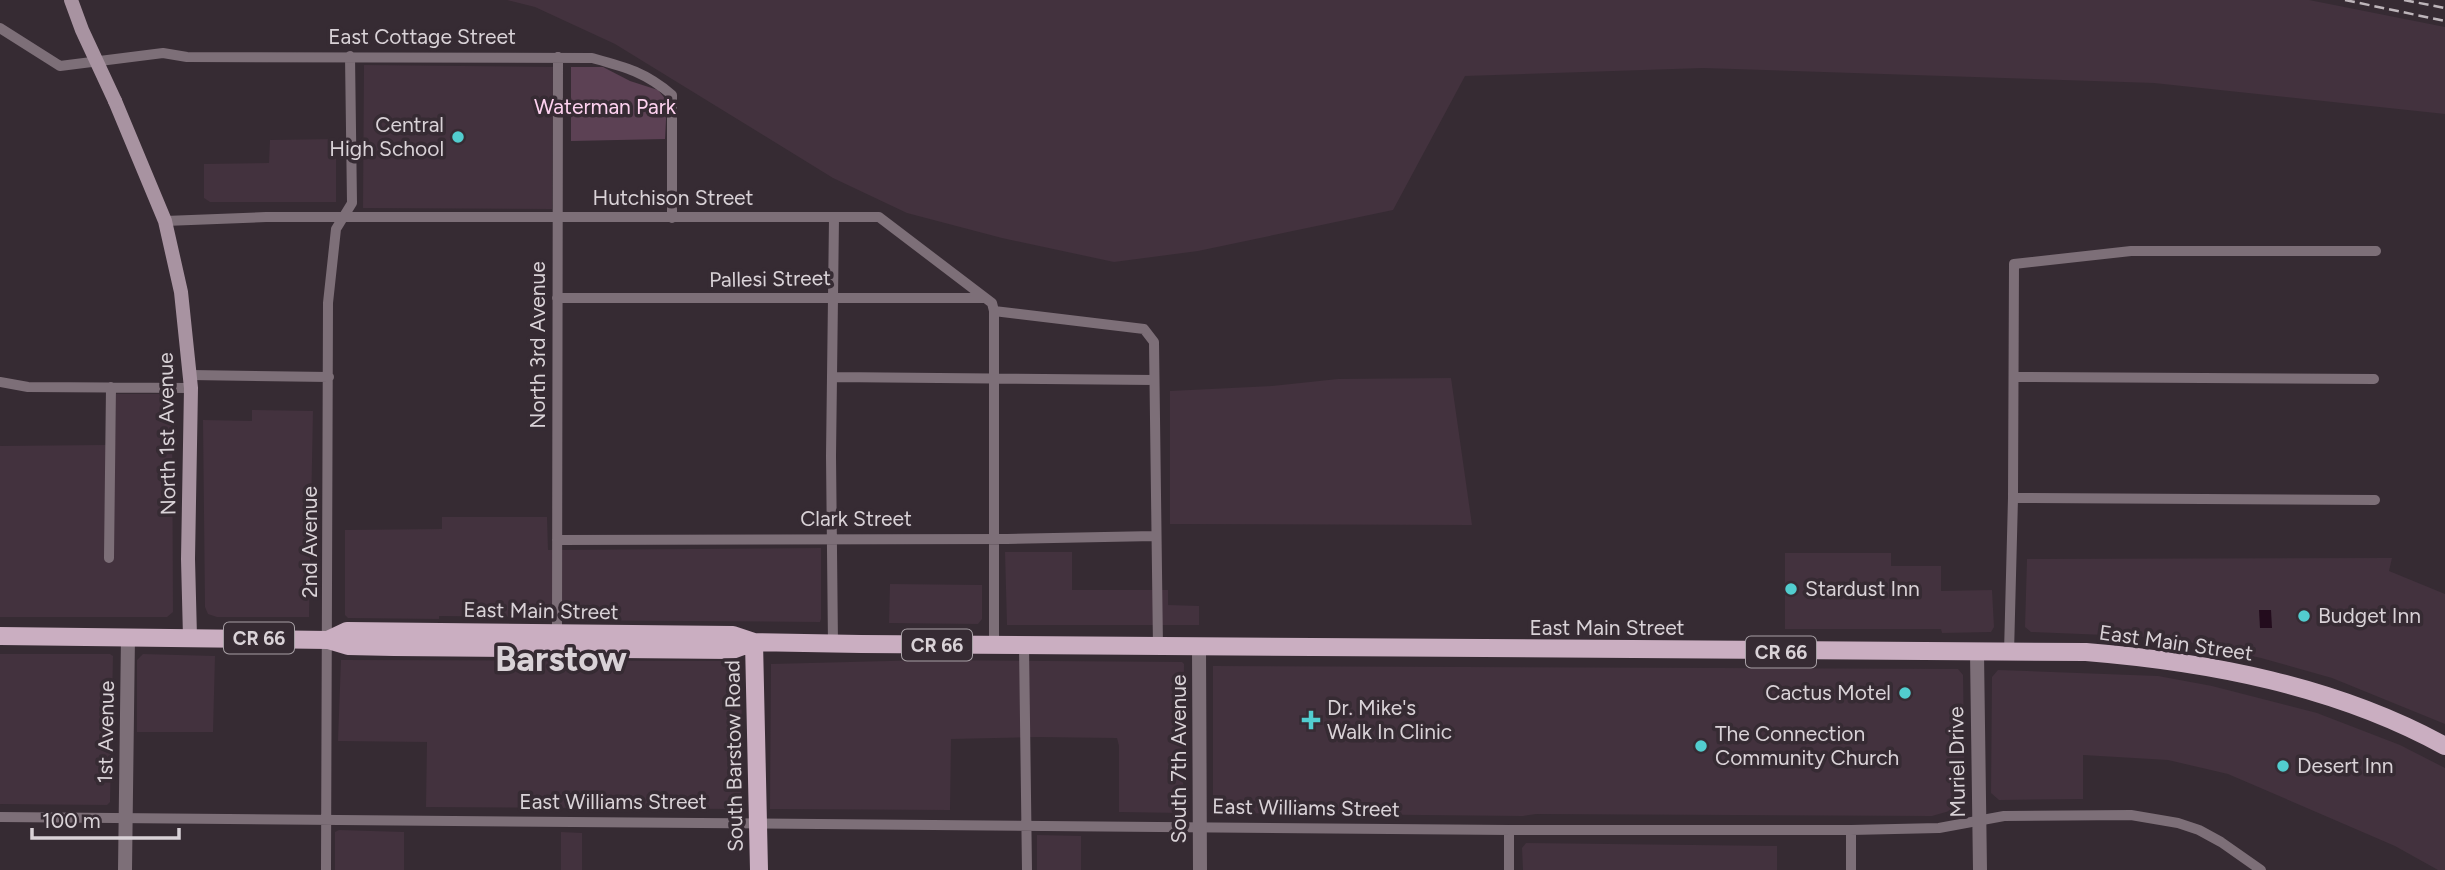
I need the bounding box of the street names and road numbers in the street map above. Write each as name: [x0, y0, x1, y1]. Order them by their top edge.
street label: East Cottage Street: [328, 24, 516, 49]
street label: Hutchison Street: [593, 185, 754, 210]
street label: North 3rd Avenue: [525, 261, 550, 429]
street label: Pallesi Street: [709, 265, 831, 292]
street label: North 1st Avenue: [153, 352, 180, 516]
street label: 2nd Avenue: [297, 486, 322, 598]
street label: Clark Street: [800, 506, 912, 531]
street label: East Main Street: [463, 597, 619, 624]
street label: East Main Street: [1529, 615, 1685, 640]
street label: East Main Street: [2098, 619, 2255, 666]
road number: CR 66: [224, 622, 294, 653]
road number: CR 66: [902, 630, 972, 660]
road number: CR 66: [1746, 636, 1816, 667]
street label: South Barstow Road: [719, 660, 748, 852]
street label: South 7th Avenue: [1166, 675, 1191, 843]
street label: 1st Avenue: [92, 680, 119, 784]
street label: Muriel Drive: [1943, 706, 1970, 818]
street label: East Williams Street: [519, 789, 707, 814]
street label: East Williams Street: [1212, 793, 1400, 822]

